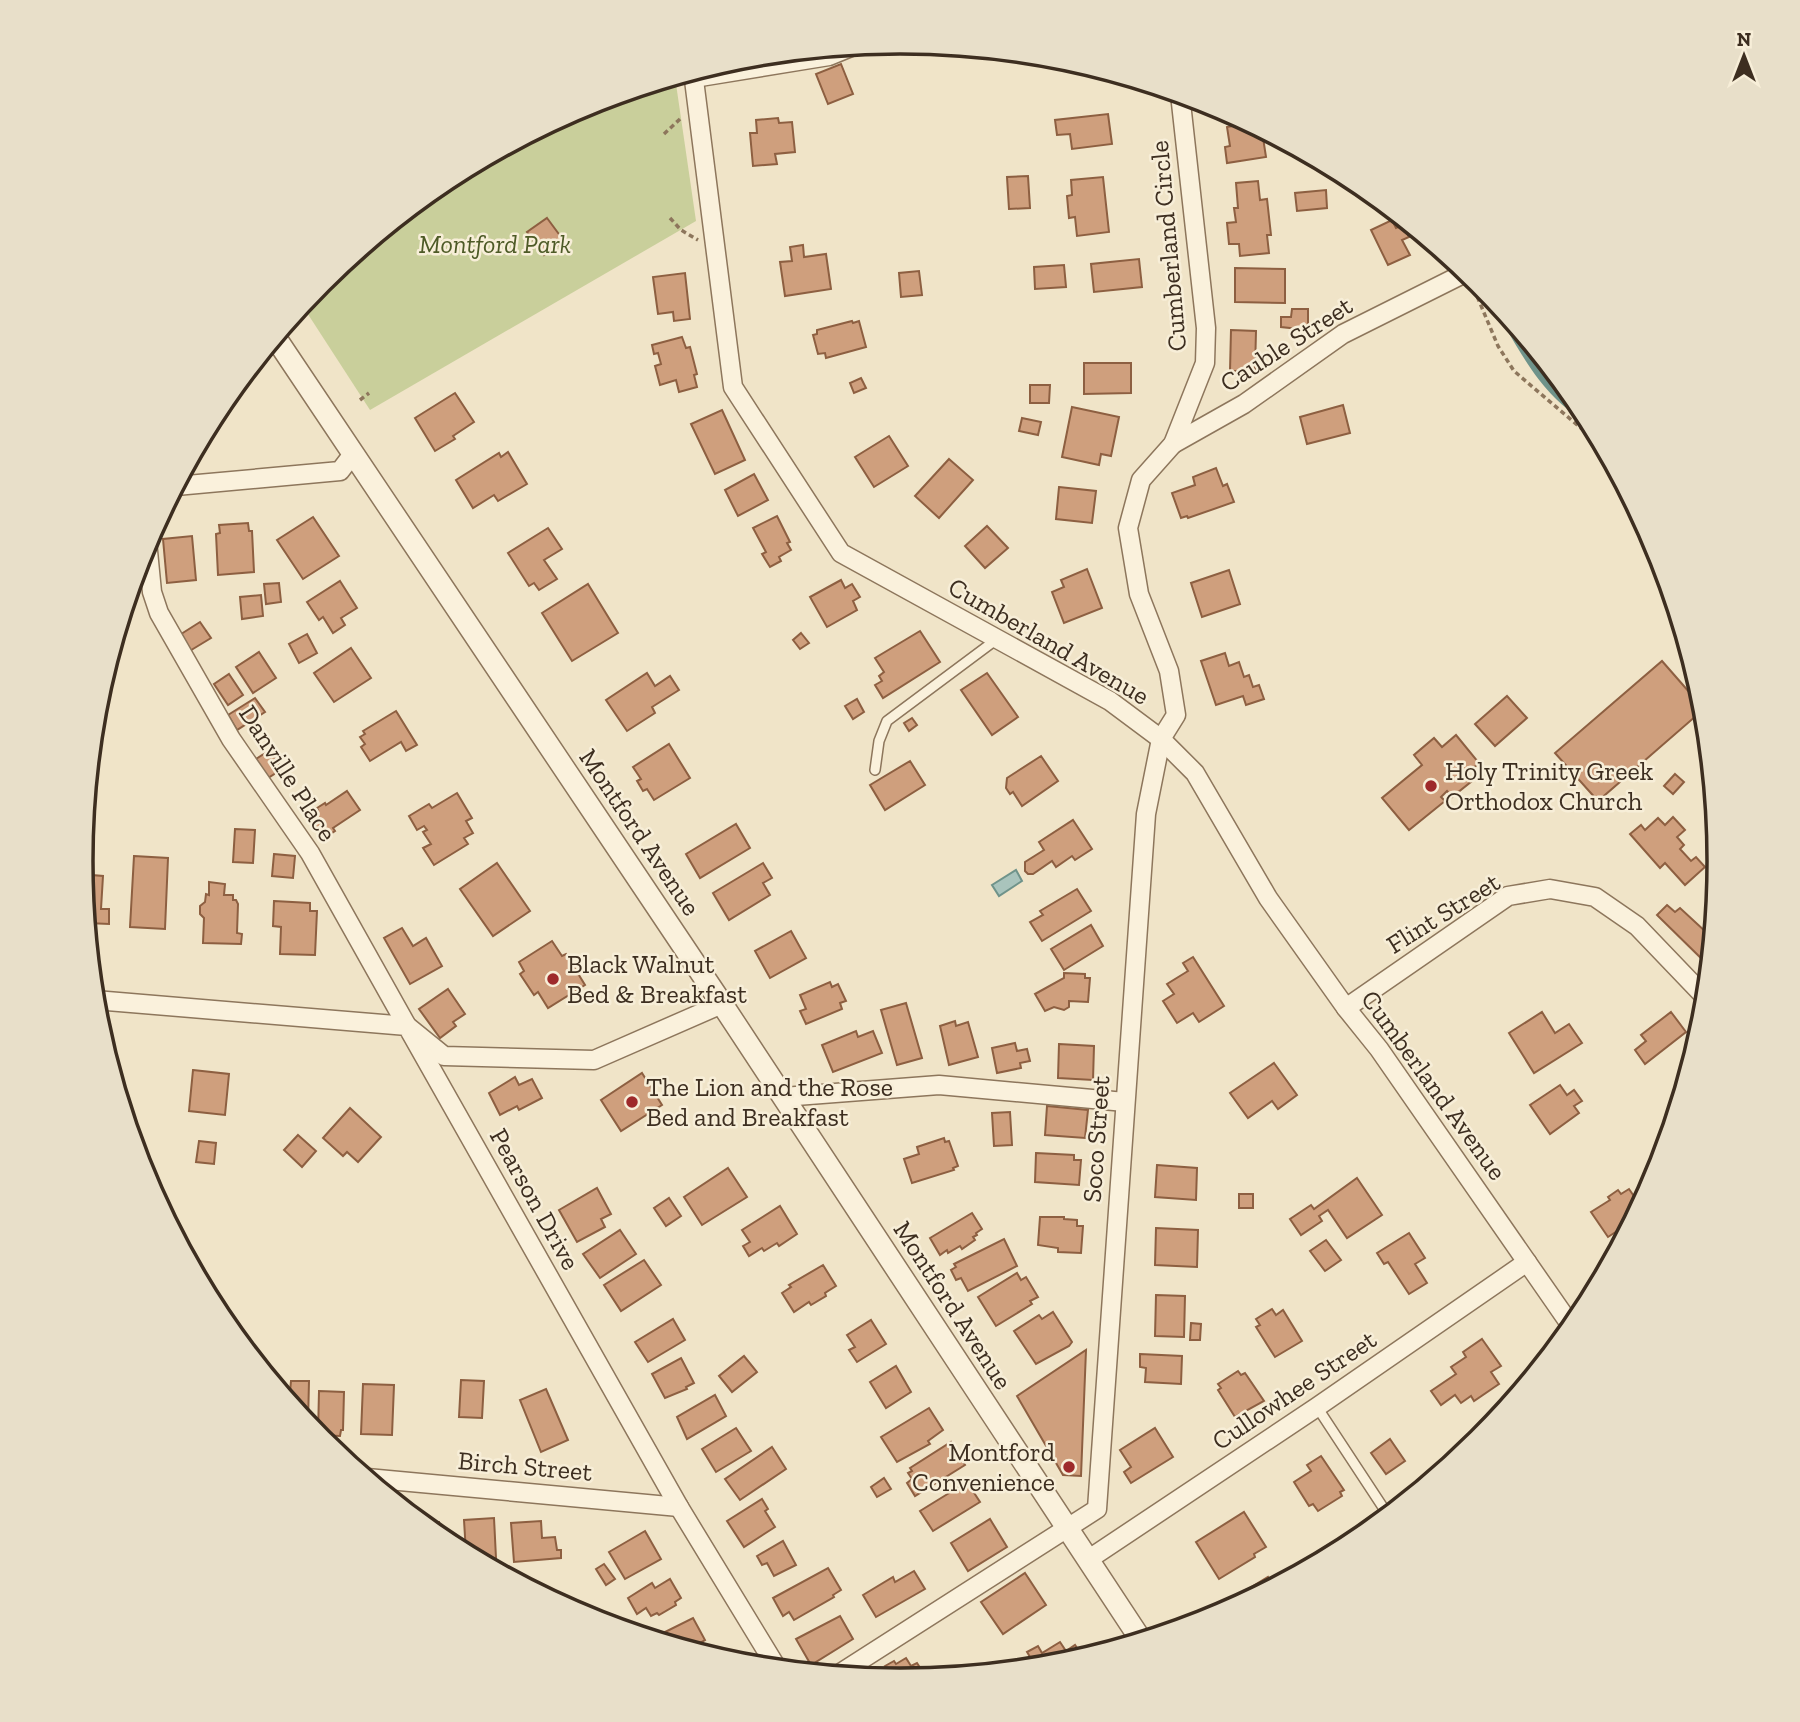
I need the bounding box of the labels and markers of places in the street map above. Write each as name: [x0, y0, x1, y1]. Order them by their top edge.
place label: Holy Trinity Greek Orthodox Church: [1445, 755, 1654, 817]
marker: Holy Trinity Greek Orthodox Church: [1423, 778, 1439, 794]
place label: Black Walnut Bed & Breakfast: [567, 948, 747, 1010]
marker: Black Walnut Bed & Breakfast: [545, 971, 561, 987]
place label: The Lion and the Rose Bed and Breakfast: [646, 1071, 893, 1133]
marker: The Lion and the Rose Bed and Breakfast: [624, 1094, 640, 1110]
place label: Montford Convenience: [912, 1436, 1055, 1498]
marker: Montford Convenience: [1061, 1459, 1077, 1475]

